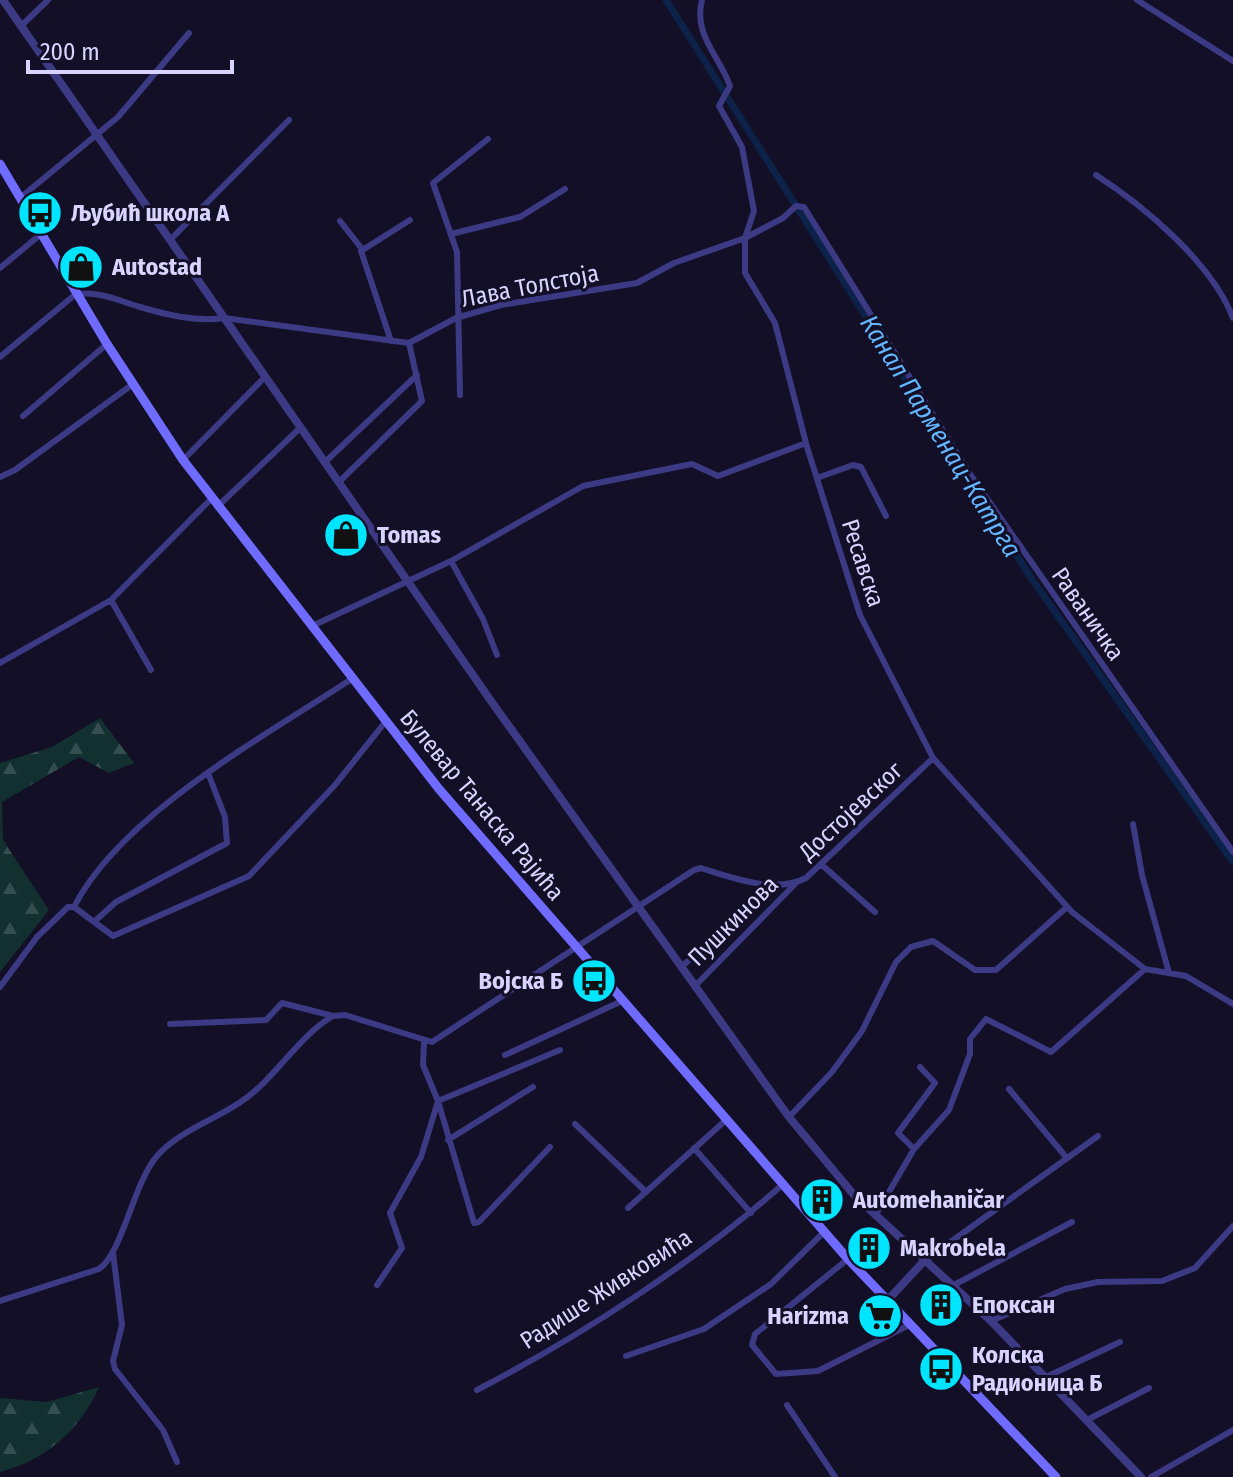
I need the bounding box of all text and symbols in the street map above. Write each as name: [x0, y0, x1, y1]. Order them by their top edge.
scale bar: [28, 24, 232, 74]
text: 200 m: [40, 38, 100, 66]
bus stop icon: Љубић школа А: [16, 189, 64, 237]
place label: Љубић школа А: [71, 199, 230, 227]
shop icon: Autostad: [57, 243, 105, 291]
place label: Autostad: [111, 253, 202, 281]
street label: Лава Толстоја: [459, 259, 601, 313]
water label: Канал Парменац-Катрга: [853, 309, 1028, 563]
shop icon: Tomas: [322, 511, 370, 559]
street label: Ресавска: [836, 516, 890, 610]
place label: Tomas: [377, 521, 441, 549]
street label: Раваничка: [1046, 562, 1130, 666]
street label: Булевар Танаска Рајића: [394, 704, 570, 906]
street label: Достојевског: [793, 756, 909, 867]
street label: Пушкинова: [682, 870, 784, 972]
bus stop icon: Војска Б: [570, 957, 618, 1005]
place label: Војска Б: [478, 967, 563, 995]
building icon: Automehaničar: [798, 1176, 846, 1224]
place label: Automehaničar: [852, 1186, 1004, 1214]
street label: Радише Живковића: [515, 1223, 697, 1355]
building icon: Makrobela: [845, 1224, 893, 1272]
place label: Makrobela: [900, 1234, 1006, 1262]
building icon: Епоксан: [917, 1281, 965, 1329]
place label: Епоксан: [972, 1291, 1055, 1319]
supermarket icon: Harizma: [856, 1292, 904, 1340]
place label: Harizma: [767, 1302, 849, 1330]
place label: Колска Радионица Б: [972, 1341, 1102, 1397]
bus stop icon: Колска Радионица Б: [917, 1345, 965, 1393]

